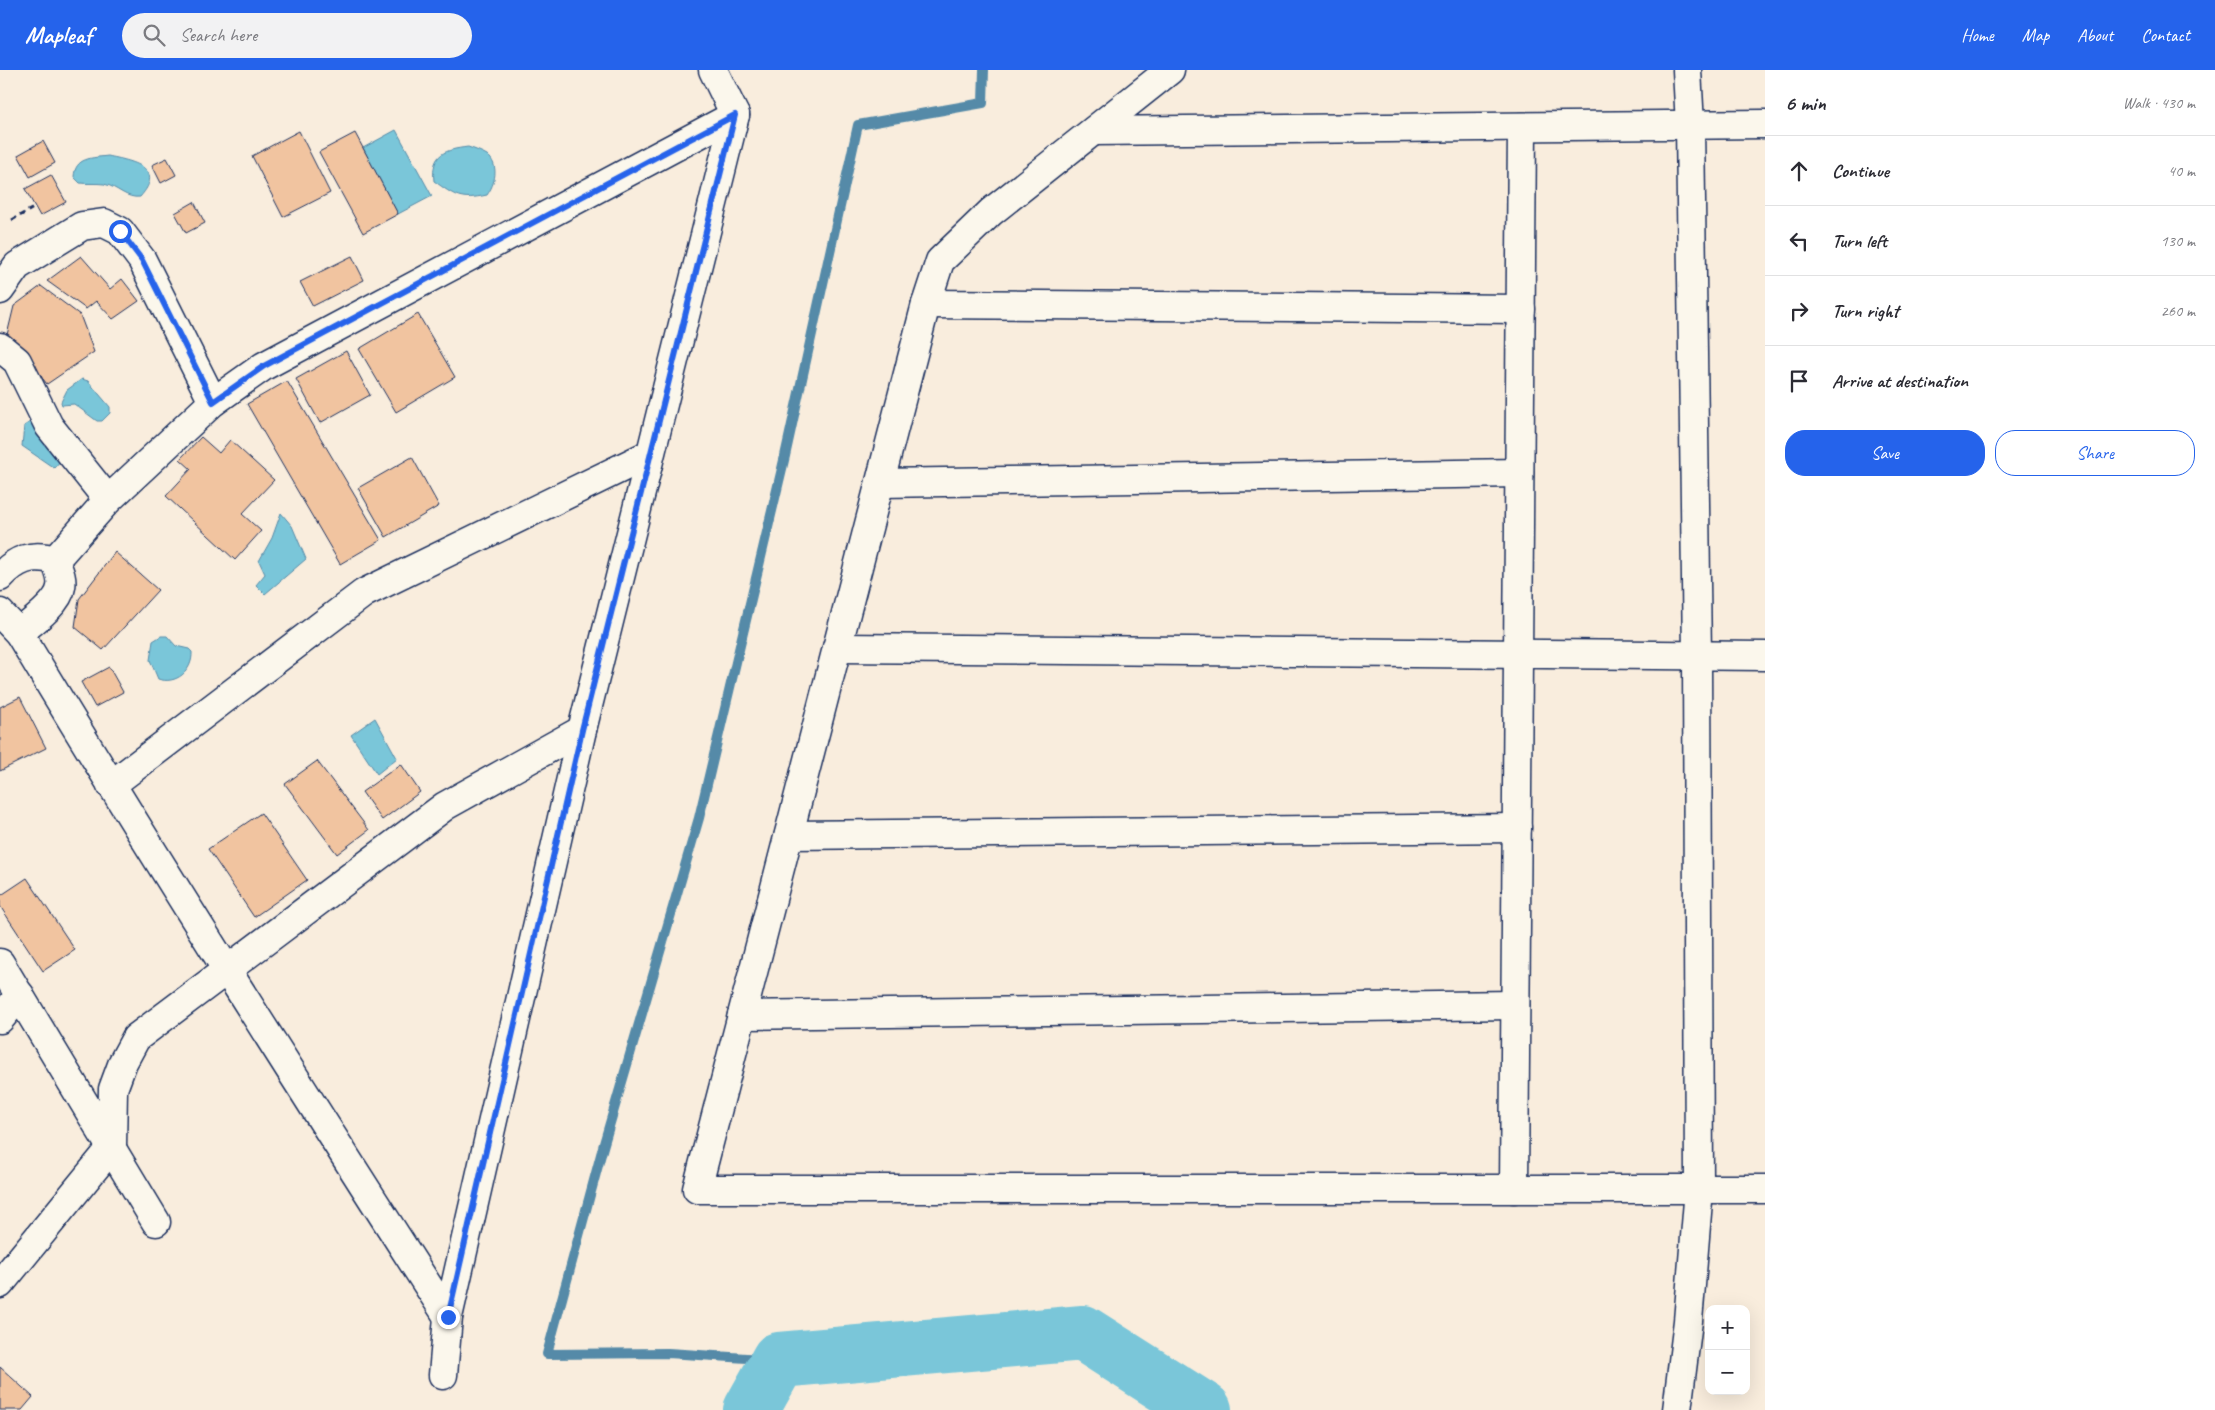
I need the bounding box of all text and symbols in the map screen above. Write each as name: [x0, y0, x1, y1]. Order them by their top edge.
search box: [122, 13, 472, 58]
text: Mapleaf: [25, 20, 92, 50]
icon: search: [140, 21, 168, 49]
text: Search here: [180, 23, 257, 47]
text: Home: [1961, 24, 1994, 46]
text: Map: [2022, 24, 2049, 46]
text: About: [2077, 24, 2113, 46]
text: Contact: [2141, 24, 2190, 46]
text: 6 min: [1785, 90, 1826, 116]
text: Walk · 430 m: [2123, 93, 2195, 113]
icon: ahead: [1785, 157, 1813, 185]
text: Continue: [1832, 159, 1889, 183]
text: 40 m: [2168, 161, 2195, 181]
route start: [109, 220, 132, 243]
icon: left: [1785, 227, 1813, 255]
text: Turn left: [1832, 229, 1887, 253]
text: 130 m: [2161, 231, 2195, 251]
icon: right: [1785, 297, 1813, 325]
text: Turn right: [1832, 299, 1899, 323]
text: 260 m: [2161, 301, 2195, 321]
icon: arrive: [1785, 367, 1813, 395]
text: Arrive at destination: [1832, 369, 1968, 393]
button: Save: [1785, 430, 1985, 476]
button: Share: [1995, 430, 2195, 476]
map controls: [1705, 1305, 1750, 1395]
button: +: [1705, 1305, 1750, 1350]
route end: [437, 1306, 460, 1329]
button: −: [1705, 1350, 1750, 1395]

